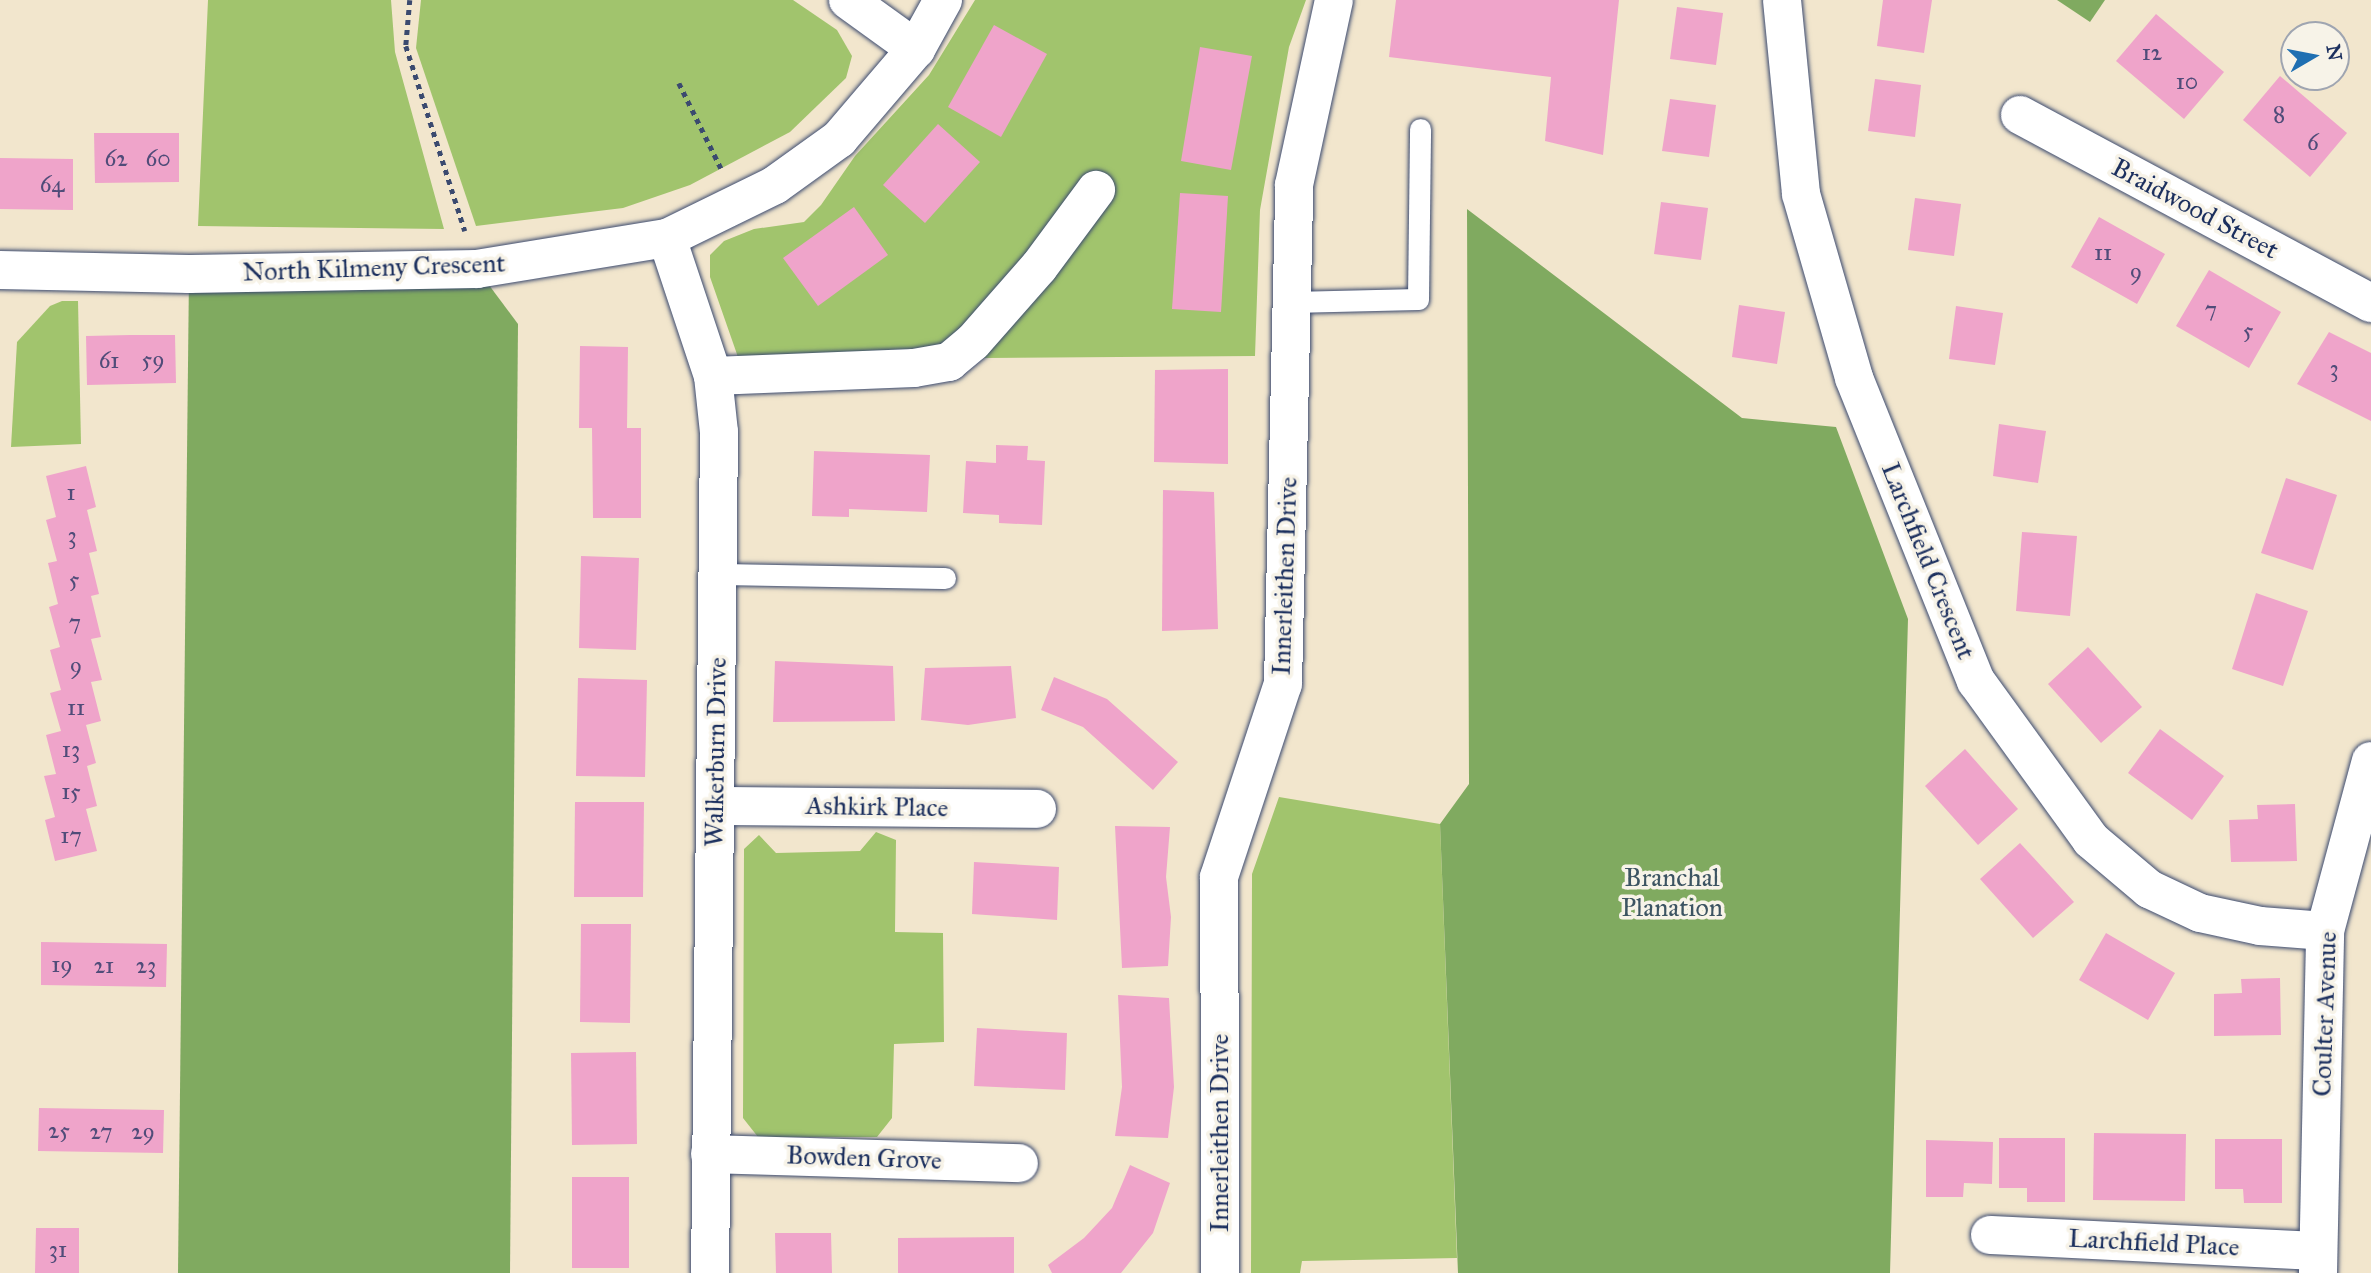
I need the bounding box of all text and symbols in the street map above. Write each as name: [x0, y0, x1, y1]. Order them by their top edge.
north arrow: [2280, 21, 2350, 91]
house number: 12: [2142, 38, 2162, 66]
text: N: [2321, 43, 2347, 63]
house number: 10: [2176, 67, 2198, 95]
house number: 8: [2273, 100, 2285, 128]
house number: 6: [2307, 128, 2319, 156]
house number: 62: [104, 144, 128, 172]
house number: 60: [145, 144, 171, 172]
street label: Braidwood Street: [2106, 152, 2284, 266]
house number: 64: [40, 170, 64, 198]
house number: 11: [2094, 238, 2112, 266]
street label: North Kilmeny Crescent: [242, 248, 506, 288]
house number: 9: [2130, 257, 2142, 285]
house number: 7: [2205, 295, 2217, 323]
house number: 5: [2243, 316, 2253, 344]
house number: 59: [141, 345, 165, 373]
house number: 61: [99, 346, 119, 374]
house number: 3: [2329, 354, 2339, 382]
street label: Larchfield Crescent: [1874, 458, 1982, 664]
street label: Innerleithen Drive: [1266, 476, 1304, 676]
house number: 1: [66, 478, 76, 506]
house number: 3: [67, 521, 77, 549]
house number: 5: [69, 565, 79, 593]
house number: 7: [69, 608, 81, 636]
house number: 9: [70, 651, 82, 679]
street label: Walkerburn Drive: [699, 657, 733, 847]
house number: 11: [67, 693, 85, 721]
house number: 13: [62, 735, 80, 763]
house number: 15: [61, 777, 81, 805]
street label: Ashkirk Place: [805, 790, 949, 824]
house number: 17: [60, 821, 82, 849]
park label: Branchal Planation: [1621, 862, 1723, 924]
street label: Coulter Avenue: [2307, 931, 2343, 1097]
house number: 19: [51, 950, 73, 978]
house number: 21: [94, 951, 114, 979]
house number: 23: [136, 951, 156, 979]
street label: Innerleithen Drive: [1204, 1034, 1236, 1232]
house number: 25: [48, 1116, 70, 1144]
house number: 27: [90, 1117, 113, 1145]
house number: 29: [131, 1117, 155, 1145]
street label: Bowden Grove: [786, 1140, 942, 1176]
street label: Larchfield Place: [2068, 1223, 2240, 1263]
house number: 31: [49, 1235, 67, 1263]

